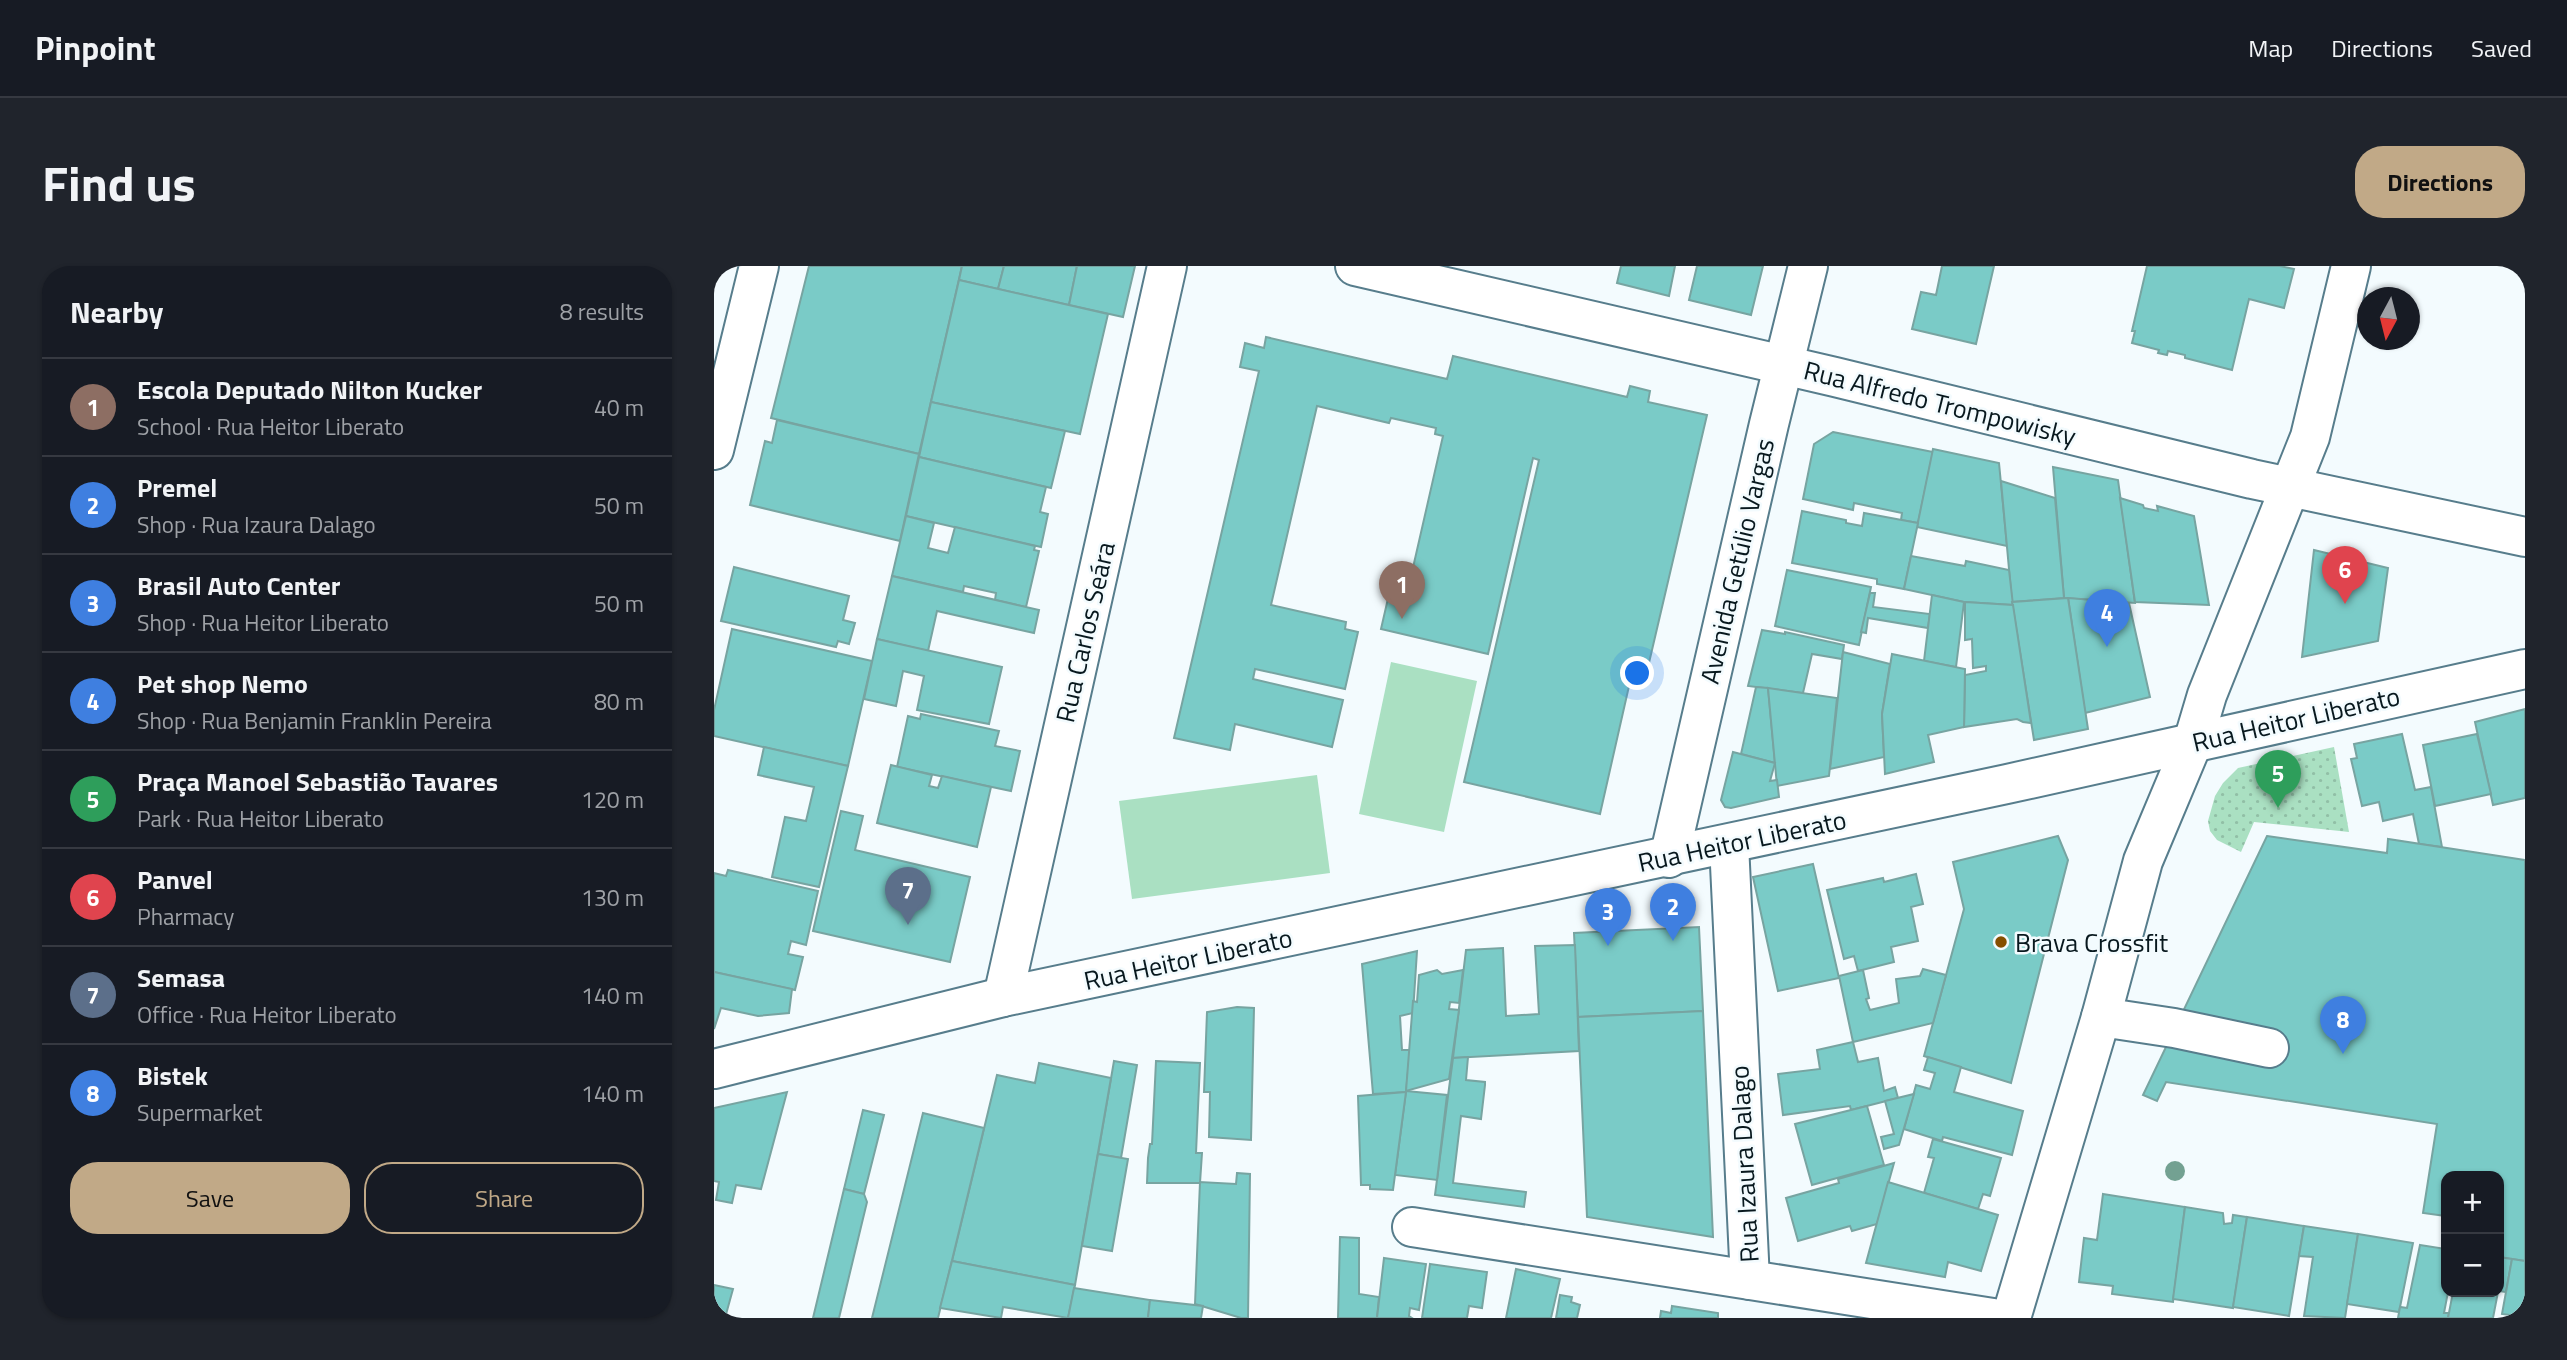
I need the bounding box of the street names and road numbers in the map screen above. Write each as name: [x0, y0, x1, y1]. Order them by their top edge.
street label: Rua Alfredo Trompowisky: [1800, 350, 2080, 456]
street label: Avenida Getúlio Vargas: [1690, 435, 1784, 687]
street label: Rua Carlos Seára: [1045, 538, 1125, 726]
street label: Rua Heitor Liberato: [2188, 676, 2404, 762]
street label: Rua Heitor Liberato: [1634, 800, 1850, 882]
street label: Rua Heitor Liberato: [1080, 918, 1296, 1000]
street label: Rua Izaura Dalago: [1719, 1065, 1769, 1263]

